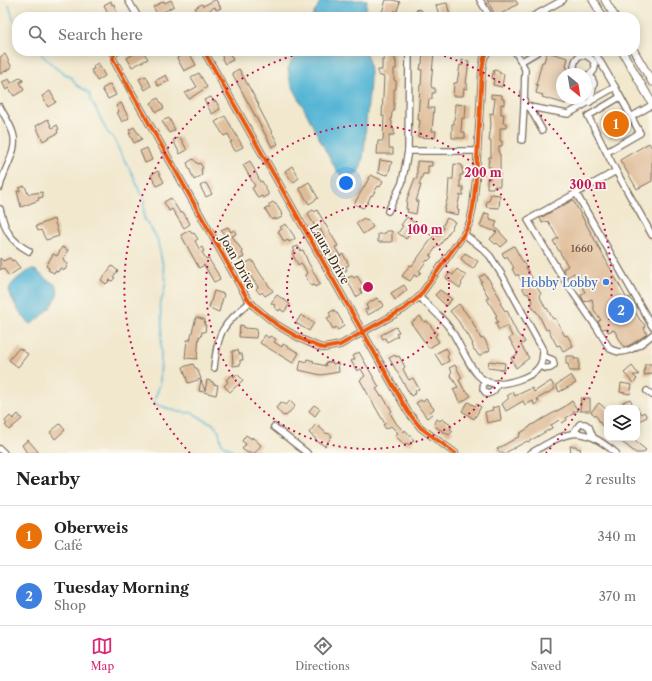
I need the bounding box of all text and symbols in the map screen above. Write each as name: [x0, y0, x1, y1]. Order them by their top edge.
search box: [12, 12, 640, 56]
icon: search: [26, 23, 48, 45]
text: Search here: [58, 25, 143, 44]
north arrow: [556, 68, 592, 104]
pin: 1: [603, 109, 629, 139]
text: 200 m: [464, 165, 502, 180]
your location: [336, 173, 356, 193]
text: 300 m: [569, 177, 607, 192]
street label: Laura Drive: [307, 221, 353, 287]
text: 100 m: [407, 222, 443, 237]
street label: Joan Drive: [216, 231, 259, 292]
house number: 1660: [571, 242, 593, 255]
place label: Hobby Lobby: [521, 275, 598, 290]
marker: Hobby Lobby: [601, 277, 611, 287]
centre of rings: [361, 280, 375, 294]
pin: 2: [608, 295, 634, 325]
map controls: [604, 405, 640, 441]
button: layers: [604, 405, 640, 441]
text: Nearby: [16, 469, 80, 489]
text: 2 results: [585, 471, 636, 487]
text: Oberweis: [54, 518, 128, 537]
text: 1: [26, 528, 32, 544]
text: 340 m: [598, 528, 636, 544]
text: Café: [54, 537, 83, 553]
text: Tuesday Morning: [54, 578, 189, 597]
text: 2: [25, 588, 33, 604]
text: 370 m: [599, 588, 636, 604]
text: Shop: [54, 597, 86, 613]
tab: Map: [91, 635, 114, 673]
tab: Directions: [295, 635, 350, 673]
tab: Saved: [531, 635, 561, 673]

